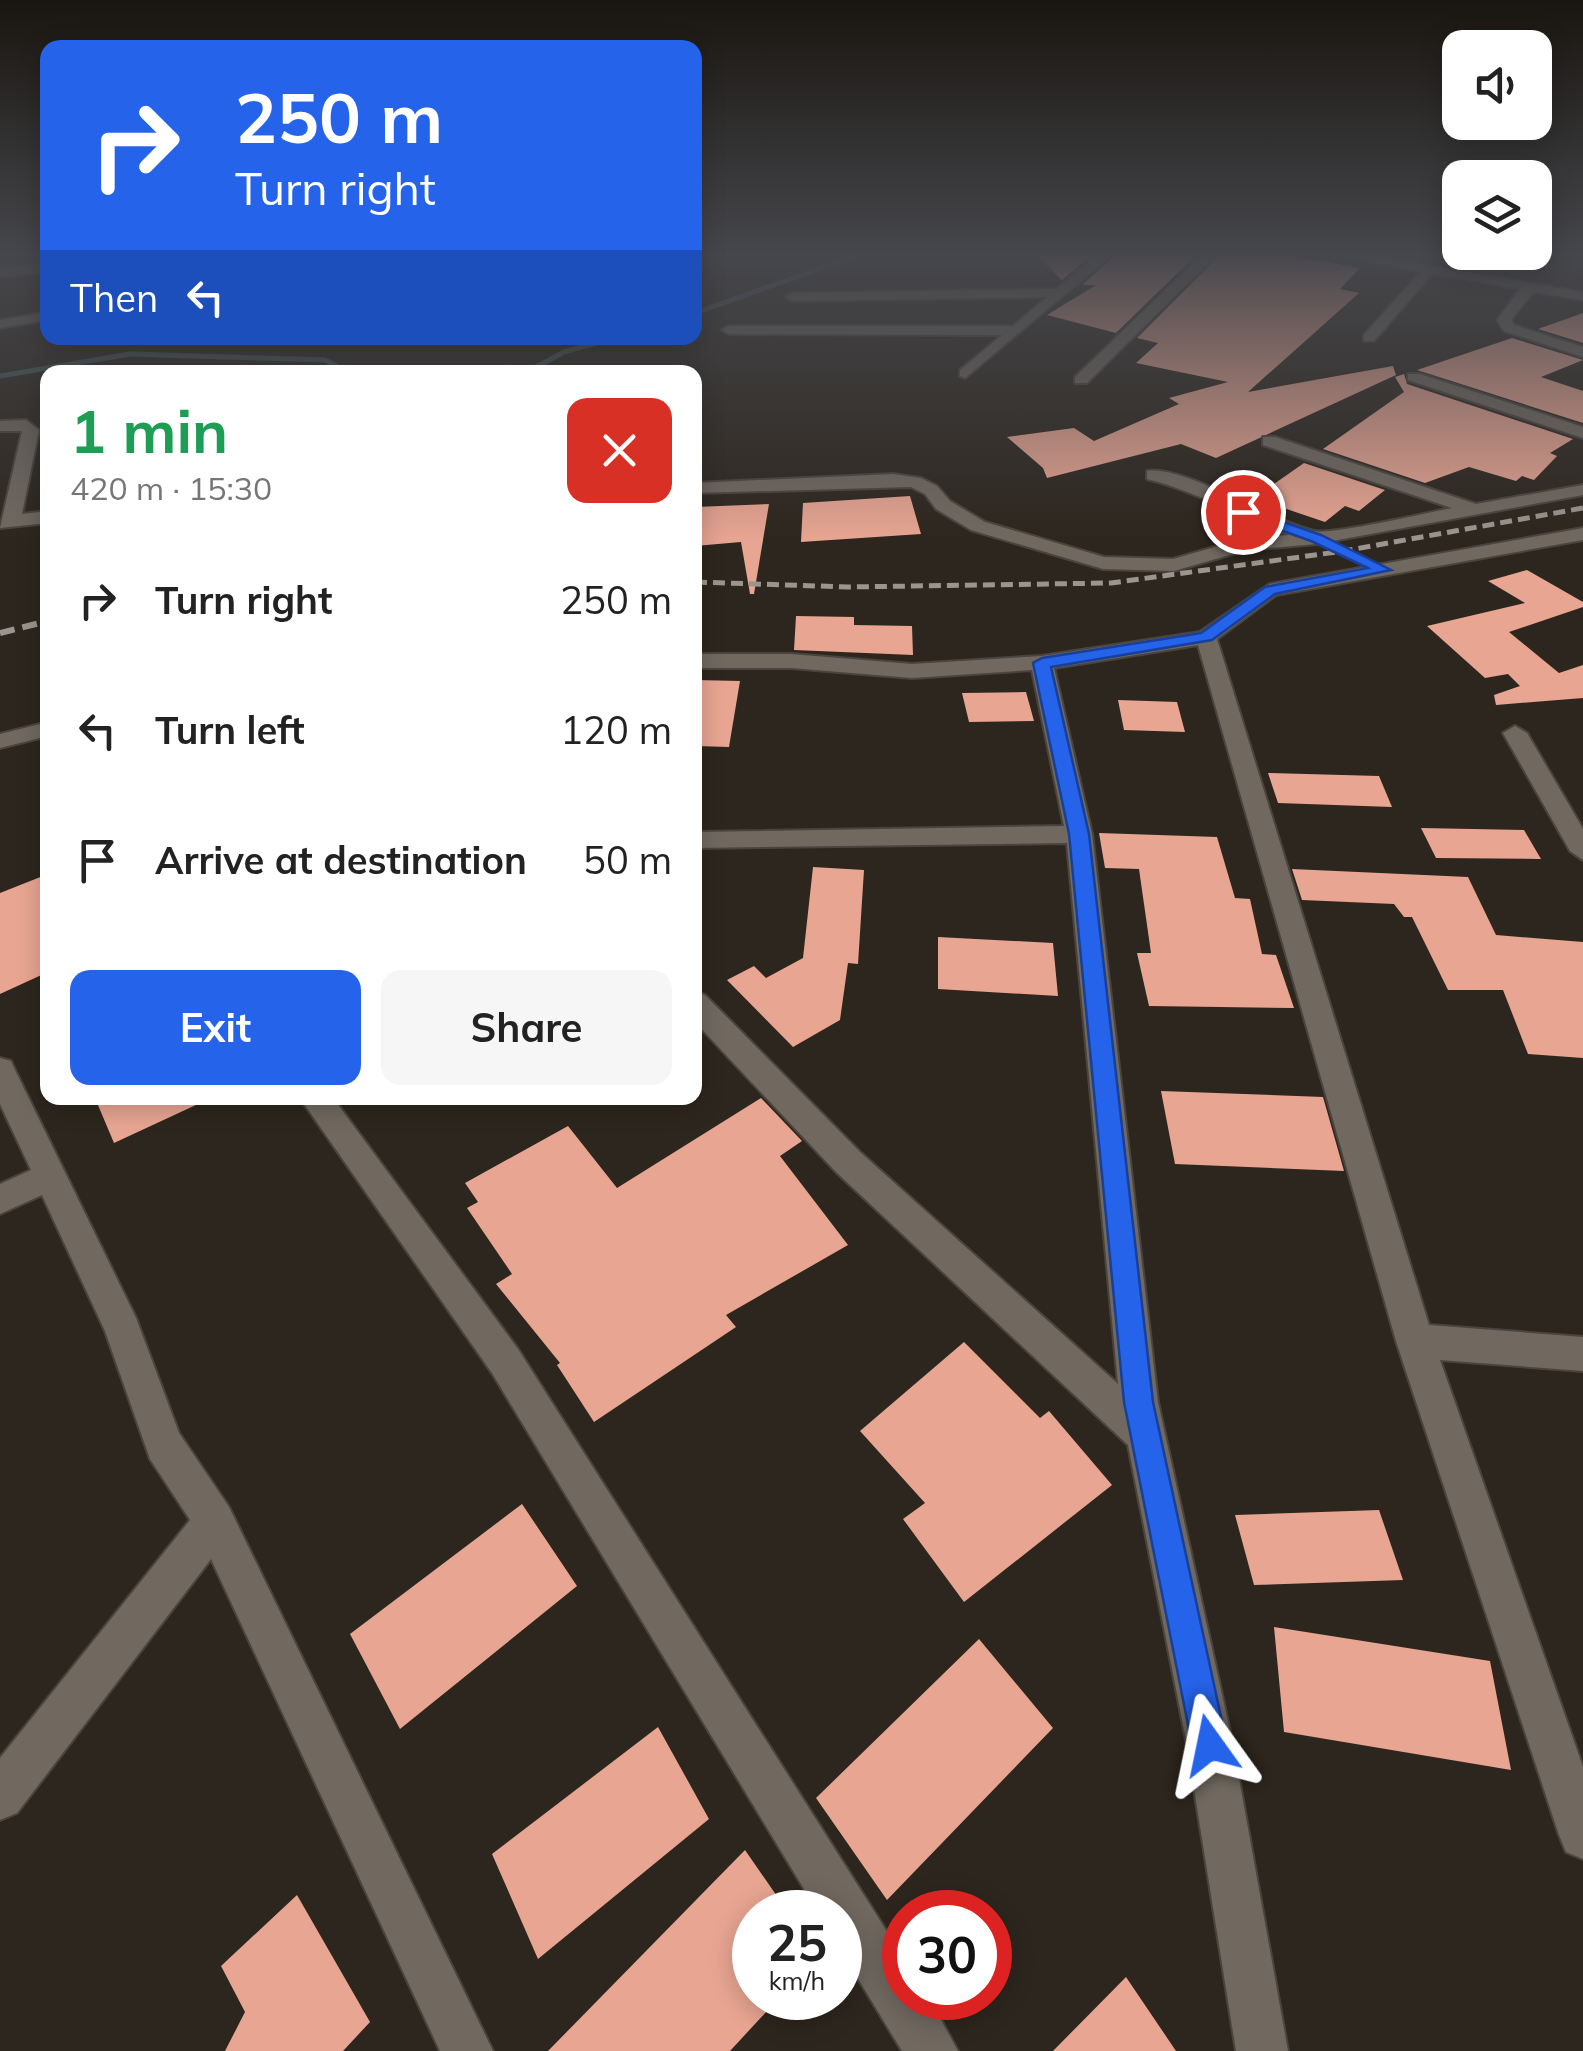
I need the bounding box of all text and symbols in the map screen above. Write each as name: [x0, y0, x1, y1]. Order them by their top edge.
map controls: [1442, 30, 1552, 270]
button: sound: [1442, 30, 1552, 140]
text: 250 m: [235, 73, 443, 161]
icon: right: [70, 80, 200, 210]
text: Turn right: [235, 160, 436, 216]
button: layers: [1442, 160, 1552, 270]
icon: left: [178, 270, 233, 325]
text: Then: [70, 274, 158, 322]
text: 1 min: [70, 393, 228, 468]
button: close: [567, 398, 672, 503]
text: 420 m · 15:30: [70, 468, 272, 508]
pin: [1201, 470, 1286, 555]
icon: arrive: [1216, 485, 1271, 540]
icon: right: [70, 573, 125, 628]
text: Turn right: [155, 576, 332, 624]
text: 250 m: [560, 576, 672, 624]
icon: left: [70, 703, 125, 758]
text: Turn left: [155, 706, 305, 754]
text: 120 m: [560, 706, 672, 754]
icon: arrive: [70, 833, 125, 888]
text: Arrive at destination: [155, 836, 527, 884]
text: 50 m: [583, 836, 672, 884]
button: Exit: [70, 970, 361, 1085]
button: Share: [381, 970, 672, 1085]
position arrow: [1158, 1693, 1262, 1797]
speed limit sign: 30: [882, 1890, 1012, 2020]
text: 25: [767, 1911, 827, 1974]
text: km/h: [769, 1965, 825, 1996]

